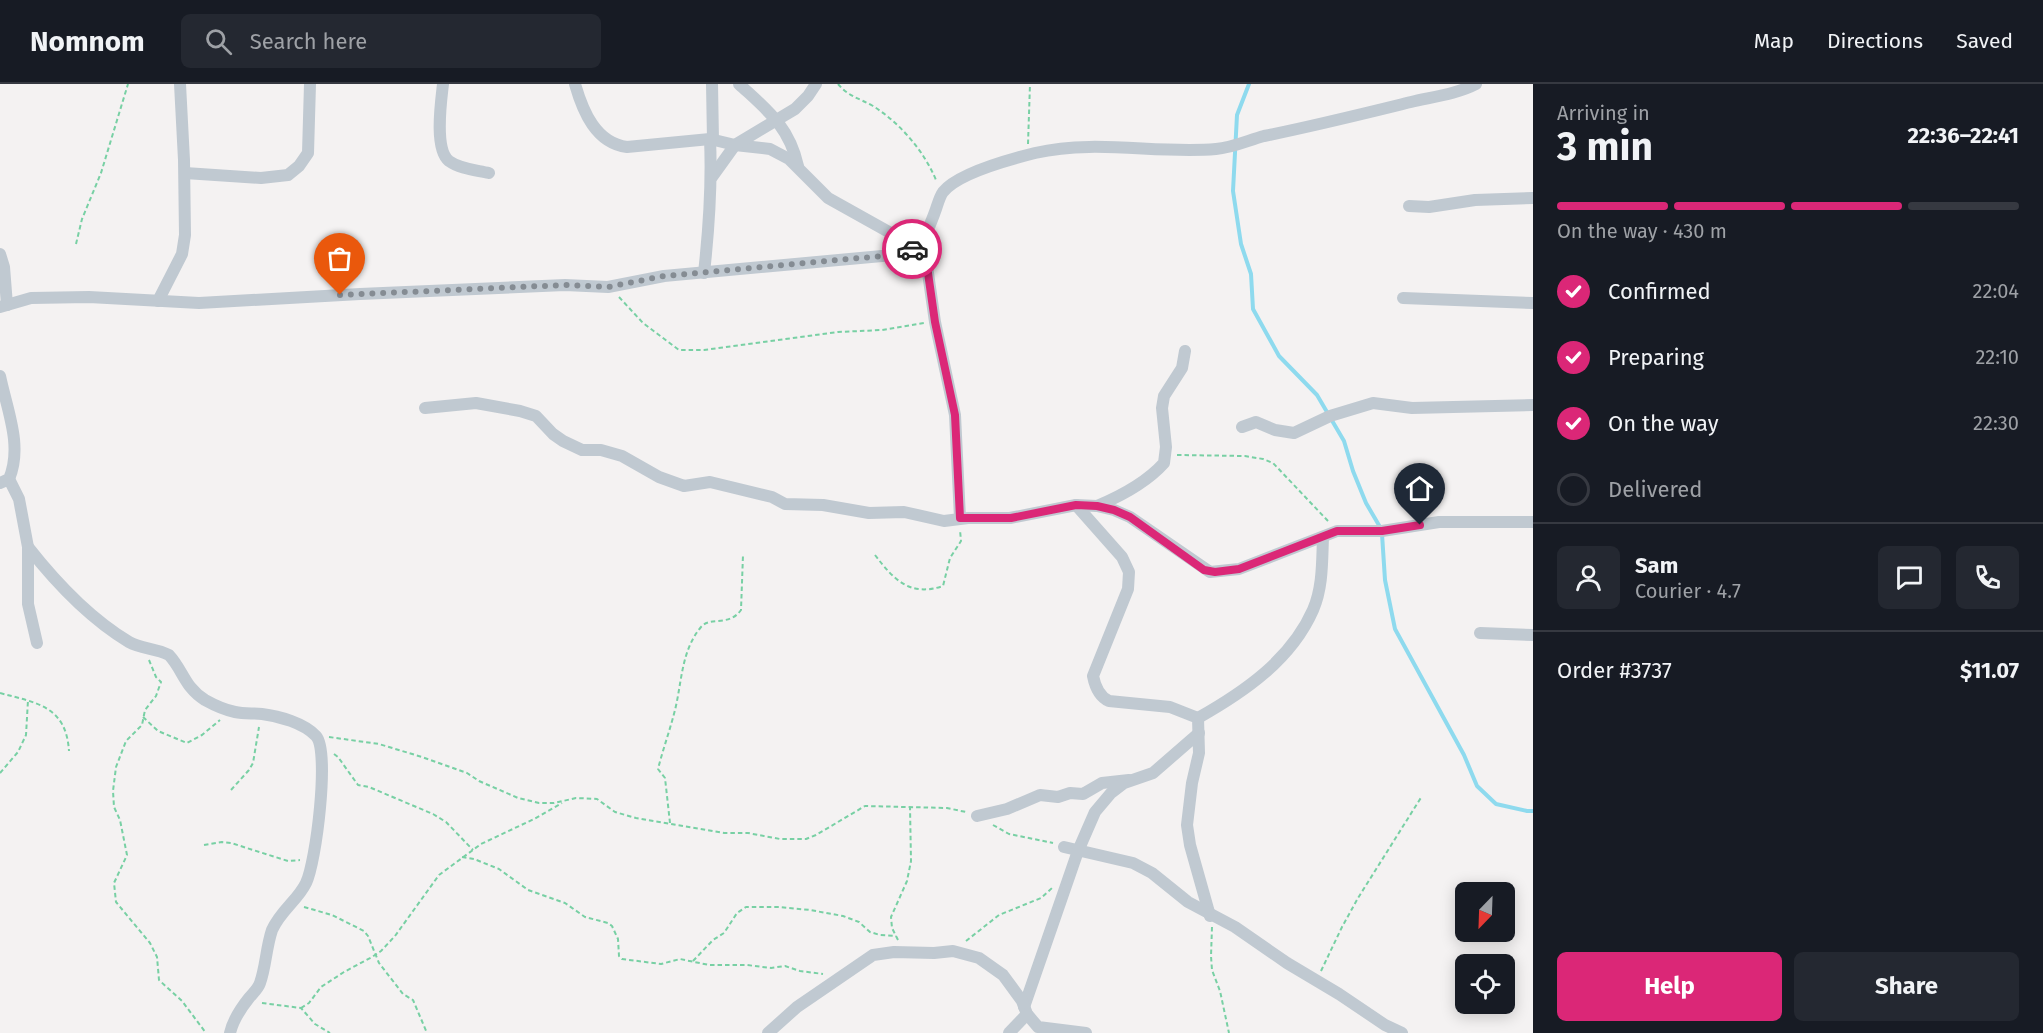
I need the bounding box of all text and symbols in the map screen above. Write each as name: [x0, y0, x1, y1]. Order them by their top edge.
search box: [181, 14, 601, 68]
text: Nomnom: [30, 25, 145, 58]
icon: search: [202, 25, 235, 58]
text: Search here: [250, 28, 367, 55]
text: Map: [1754, 28, 1794, 54]
text: Directions: [1827, 28, 1923, 54]
text: Saved: [1956, 28, 2013, 54]
text: Arriving in: [1557, 101, 1650, 125]
text: 22:36–22:41: [1907, 122, 2019, 149]
text: 3 min: [1557, 124, 1653, 170]
courier: [882, 219, 942, 279]
text: On the way · 430 m: [1557, 219, 1727, 243]
pin: [314, 233, 365, 295]
icon: car: [896, 233, 929, 266]
icon: bag: [323, 242, 356, 275]
icon: check: [1557, 275, 1590, 308]
text: Confirmed: [1608, 278, 1711, 305]
text: 22:04: [1973, 279, 2019, 303]
icon: check: [1557, 341, 1590, 374]
text: Preparing: [1608, 344, 1704, 371]
text: 22:10: [1975, 345, 2019, 369]
icon: check: [1557, 407, 1590, 440]
text: On the way: [1608, 410, 1719, 437]
text: 22:30: [1973, 411, 2019, 435]
pin: [1394, 463, 1445, 525]
icon: home: [1403, 472, 1436, 505]
text: Delivered: [1608, 476, 1703, 503]
button: person: [1557, 546, 1620, 609]
button: chat: [1878, 546, 1941, 609]
button: phone: [1956, 546, 2019, 609]
text: Sam: [1635, 552, 1678, 579]
text: Courier · 4.7: [1635, 579, 1741, 603]
text: Order #3737: [1557, 657, 1672, 684]
text: $11.07: [1960, 657, 2019, 684]
north arrow: [1455, 882, 1515, 942]
map controls: [1455, 882, 1515, 1014]
button: Help: [1557, 952, 1782, 1021]
button: Share: [1794, 952, 2019, 1021]
button: locate: [1455, 954, 1515, 1014]

